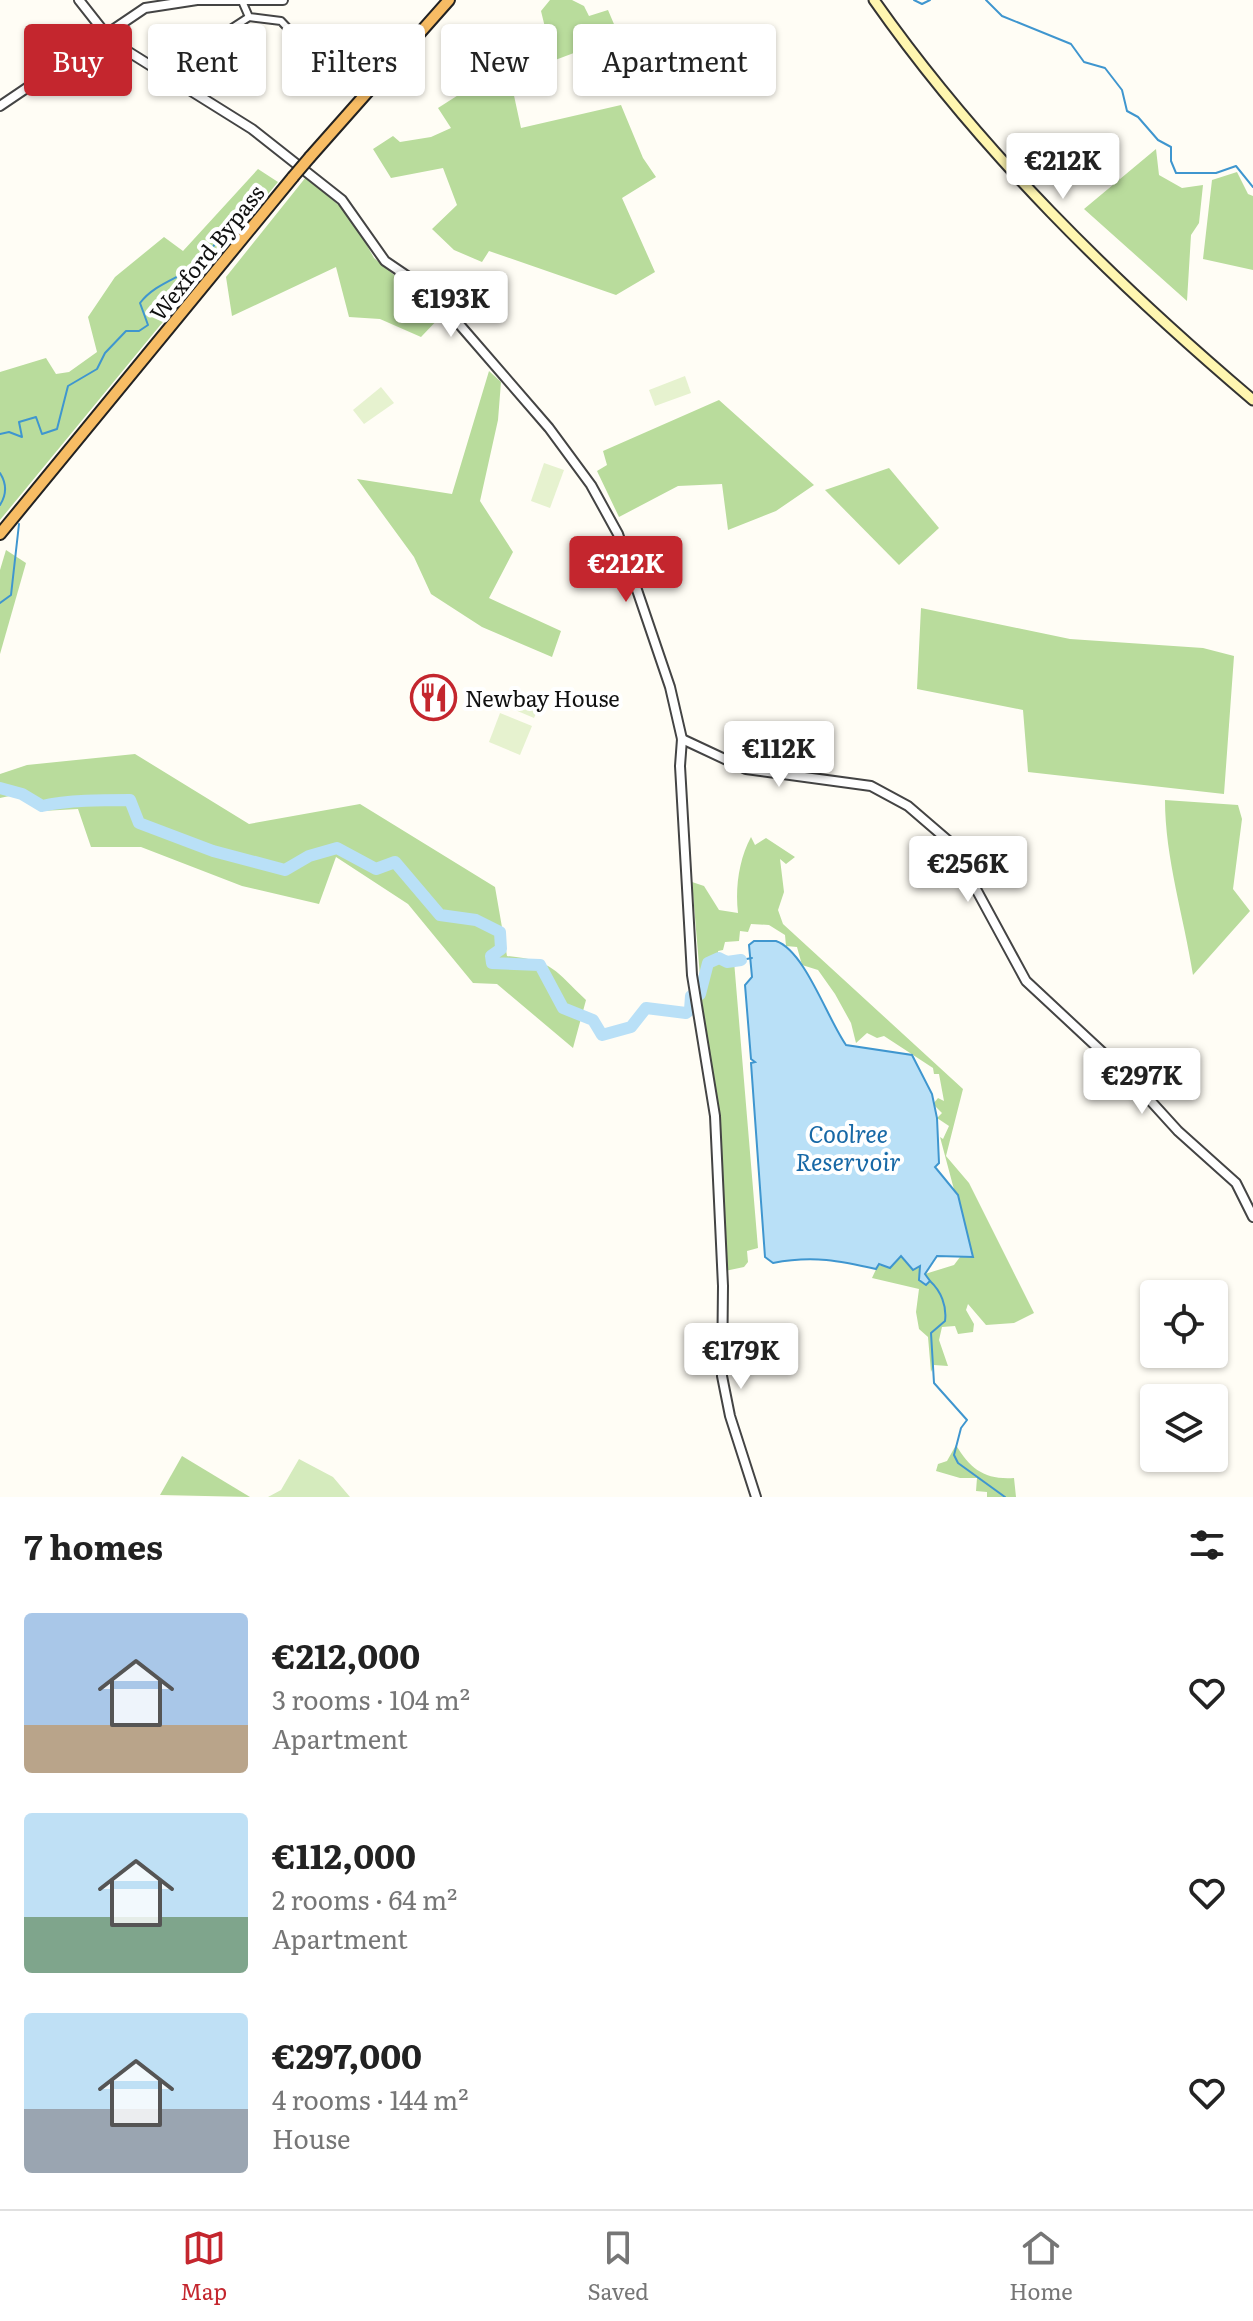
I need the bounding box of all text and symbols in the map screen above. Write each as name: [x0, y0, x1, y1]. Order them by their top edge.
chip: Buy: [24, 24, 132, 96]
chip: Rent: [148, 24, 266, 96]
chip: Filters: [282, 24, 425, 96]
chip: New: [441, 24, 557, 96]
chip: Apartment: [573, 24, 776, 96]
pin: €212K: [1007, 133, 1119, 201]
text: €212K: [1024, 139, 1102, 178]
street label: Wexford Bypass: [141, 177, 271, 327]
pin: €193K: [395, 271, 507, 339]
text: €193K: [412, 277, 490, 316]
pin: €212K: [570, 536, 682, 604]
text: €212K: [587, 542, 665, 581]
restaurant icon: Newbay House: [410, 673, 458, 721]
place label: Newbay House: [465, 681, 620, 714]
pin: €112K: [723, 721, 835, 789]
text: €112K: [742, 727, 816, 766]
pin: €256K: [912, 836, 1024, 904]
text: €256K: [927, 842, 1009, 881]
pin: €297K: [1086, 1048, 1198, 1116]
text: €297K: [1101, 1054, 1183, 1093]
water label: Coolree Reservoir: [795, 1115, 901, 1178]
map controls: [1140, 1280, 1228, 1472]
button: locate: [1140, 1280, 1228, 1368]
pin: €179K: [685, 1323, 797, 1391]
text: €179K: [702, 1329, 780, 1368]
button: layers: [1140, 1384, 1228, 1472]
text: 7 homes: [24, 1520, 163, 1570]
icon: filters: [1185, 1523, 1229, 1567]
text: €212,000: [272, 1629, 420, 1679]
icon: home: [88, 1645, 184, 1741]
icon: heart: [1185, 1671, 1229, 1715]
text: 3 rooms · 104 m²: [272, 1679, 470, 1718]
text: Apartment: [272, 1718, 408, 1757]
text: €112,000: [272, 1829, 416, 1879]
icon: home: [88, 1845, 184, 1941]
icon: heart: [1185, 1871, 1229, 1915]
text: 2 rooms · 64 m²: [272, 1879, 457, 1918]
text: Apartment: [272, 1918, 408, 1957]
text: €297,000: [272, 2029, 422, 2079]
icon: home: [88, 2045, 184, 2141]
icon: heart: [1185, 2071, 1229, 2115]
text: 4 rooms · 144 m²: [272, 2079, 468, 2118]
text: House: [272, 2118, 350, 2157]
tab: Map: [180, 2226, 227, 2307]
tab: Saved: [588, 2226, 649, 2307]
tab: Home: [1009, 2226, 1073, 2307]

